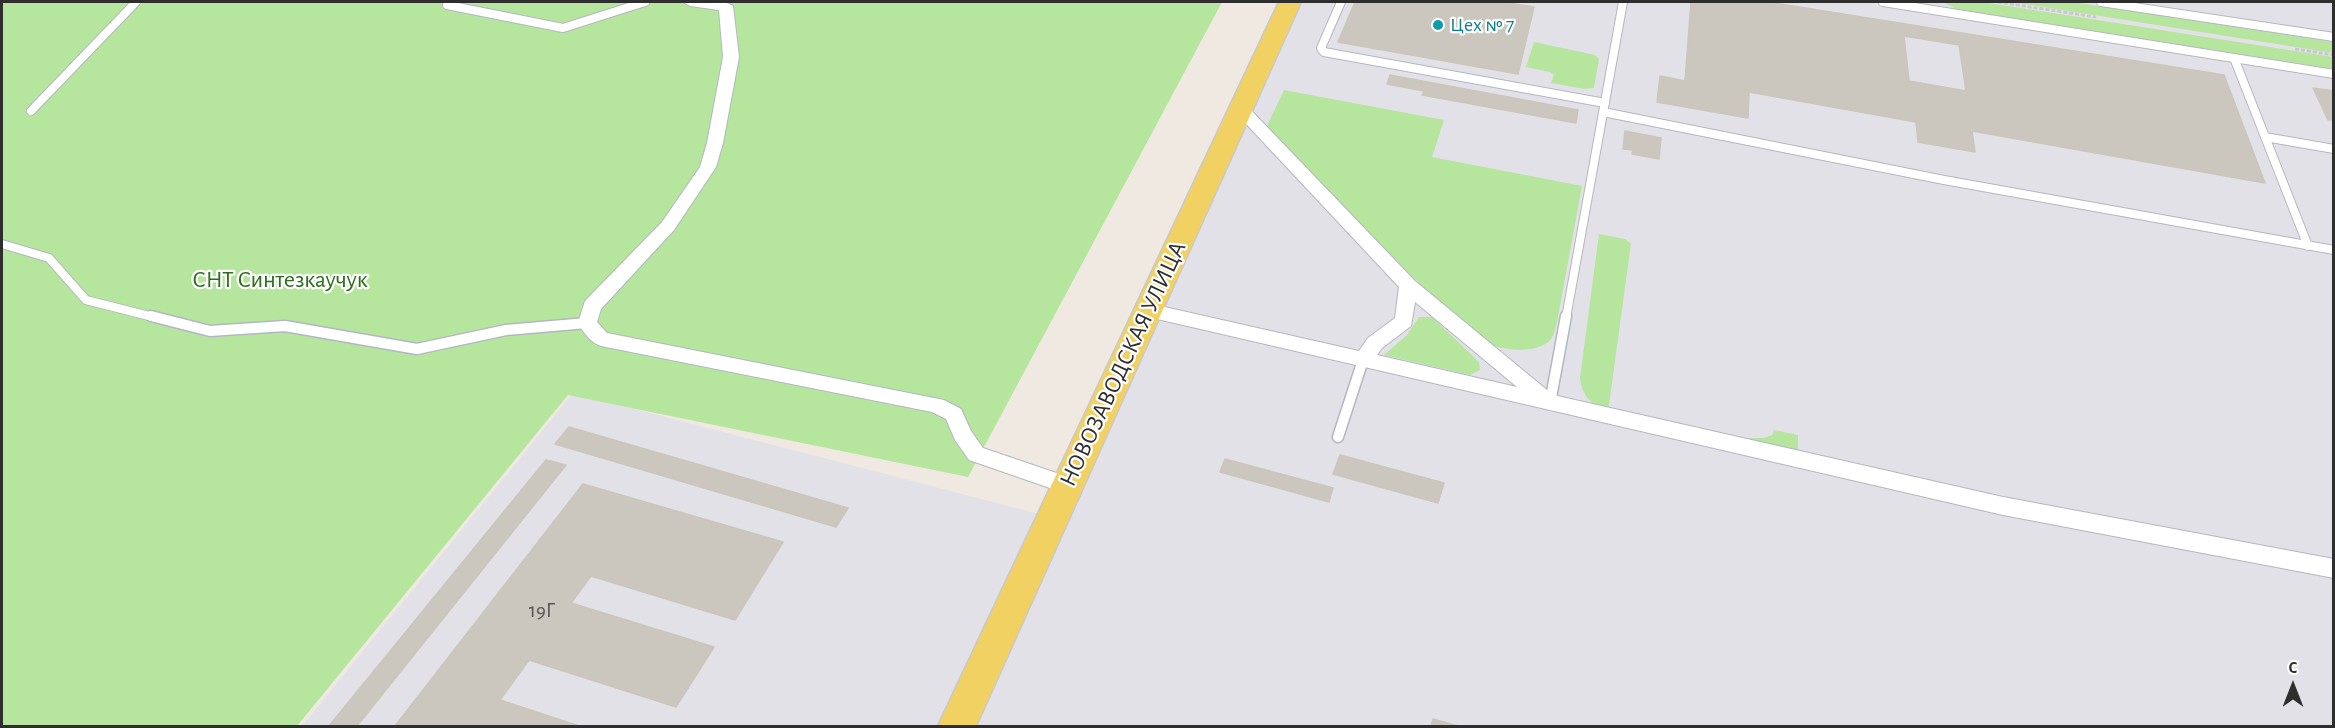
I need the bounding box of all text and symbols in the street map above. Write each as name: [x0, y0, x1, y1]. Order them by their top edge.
place label: Цех № 7: [1450, 13, 1514, 37]
marker: Цех № 7: [1431, 18, 1445, 32]
street label: НОВОЗАВОДСКАЯ УЛИЦА: [1054, 237, 1192, 491]
park label: СНТ Синтезкаучук: [192, 266, 368, 294]
house number: 19Г: [529, 598, 555, 624]
north arrow: [2263, 656, 2323, 716]
text: С: [2289, 660, 2297, 676]

